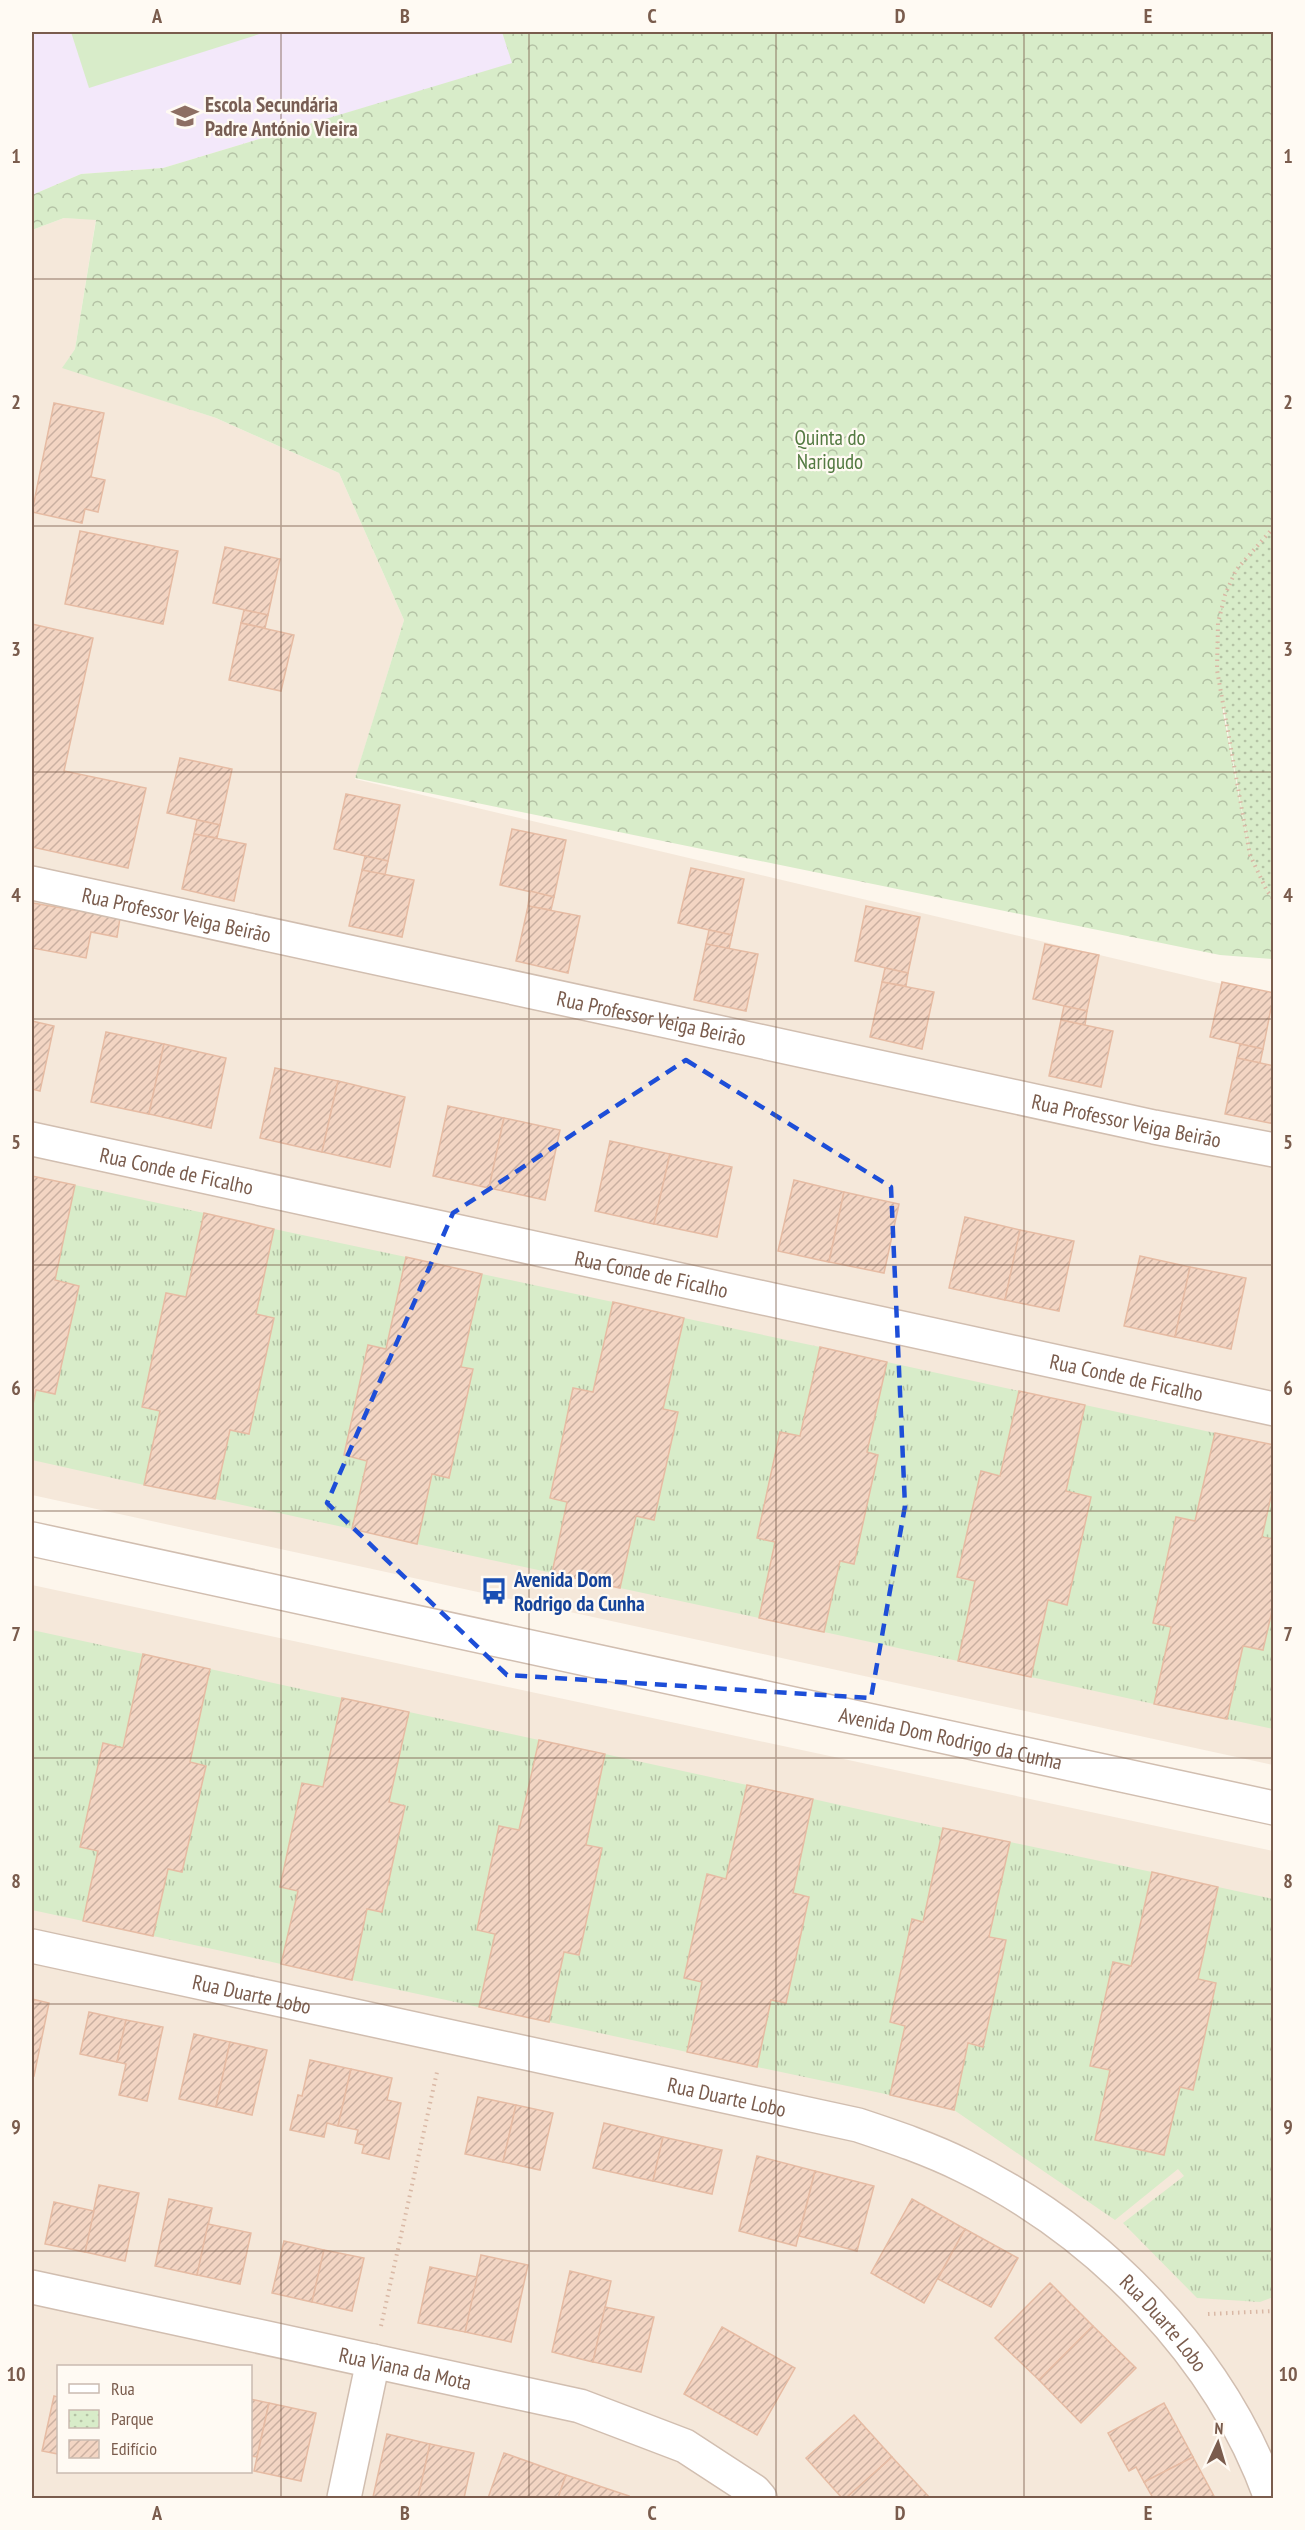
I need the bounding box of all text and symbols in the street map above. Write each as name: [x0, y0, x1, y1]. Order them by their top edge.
text: A: [151, 3, 163, 29]
text: B: [400, 3, 410, 29]
text: C: [647, 3, 657, 29]
text: D: [895, 3, 906, 29]
text: E: [1144, 3, 1152, 29]
place label: Escola Secundária Padre António Vieira: [205, 91, 358, 142]
school or university icon: Escola Secundária Padre António Vieira: [170, 101, 200, 131]
text: 1: [11, 143, 21, 169]
text: 1: [1283, 143, 1293, 169]
text: 2: [11, 389, 21, 415]
text: 2: [1283, 389, 1293, 415]
park label: Quinta do Narigudo: [794, 424, 866, 475]
text: 3: [11, 636, 21, 662]
text: 3: [1283, 636, 1293, 662]
street label: Rua Professor Veiga Beirão: [80, 881, 274, 948]
text: 4: [11, 882, 21, 908]
text: 4: [1283, 882, 1293, 908]
street label: Rua Professor Veiga Beirão: [554, 984, 749, 1051]
street label: Rua Professor Veiga Beirão: [1029, 1087, 1224, 1153]
text: 5: [11, 1129, 21, 1155]
text: 5: [1283, 1129, 1293, 1155]
street label: Rua Conde de Ficalho: [97, 1141, 256, 1200]
street label: Rua Conde de Ficalho: [572, 1244, 731, 1303]
street label: Rua Conde de Ficalho: [1047, 1347, 1206, 1407]
text: 6: [11, 1375, 21, 1401]
text: 6: [1283, 1375, 1293, 1401]
place label: Avenida Dom Rodrigo da Cunha: [513, 1566, 645, 1617]
bus stop icon: Avenida Dom Rodrigo da Cunha: [479, 1576, 509, 1606]
text: 7: [11, 1621, 21, 1647]
text: 7: [1283, 1621, 1293, 1647]
street label: Avenida Dom Rodrigo da Cunha: [837, 1701, 1065, 1775]
text: 8: [11, 1868, 21, 1894]
text: 8: [1283, 1868, 1293, 1894]
street label: Rua Duarte Lobo: [190, 1968, 314, 2020]
street label: Rua Duarte Lobo: [665, 2071, 789, 2123]
text: 9: [11, 2114, 21, 2140]
text: 9: [1283, 2114, 1293, 2140]
street label: Rua Duarte Lobo: [1114, 2268, 1214, 2377]
street label: Rua Viana da Mota: [336, 2341, 474, 2396]
text: 10: [6, 2361, 26, 2387]
text: 10: [1278, 2361, 1298, 2387]
legend: [57, 2365, 252, 2473]
text: Rua: [111, 2377, 135, 2400]
text: Parque: [111, 2407, 154, 2430]
north arrow: [1188, 2413, 1248, 2473]
text: N: [1214, 2418, 1224, 2438]
text: Edifício: [111, 2437, 157, 2460]
text: A: [151, 2500, 163, 2526]
text: B: [400, 2500, 410, 2526]
text: C: [647, 2500, 657, 2526]
text: D: [895, 2500, 906, 2526]
text: E: [1144, 2500, 1152, 2526]

